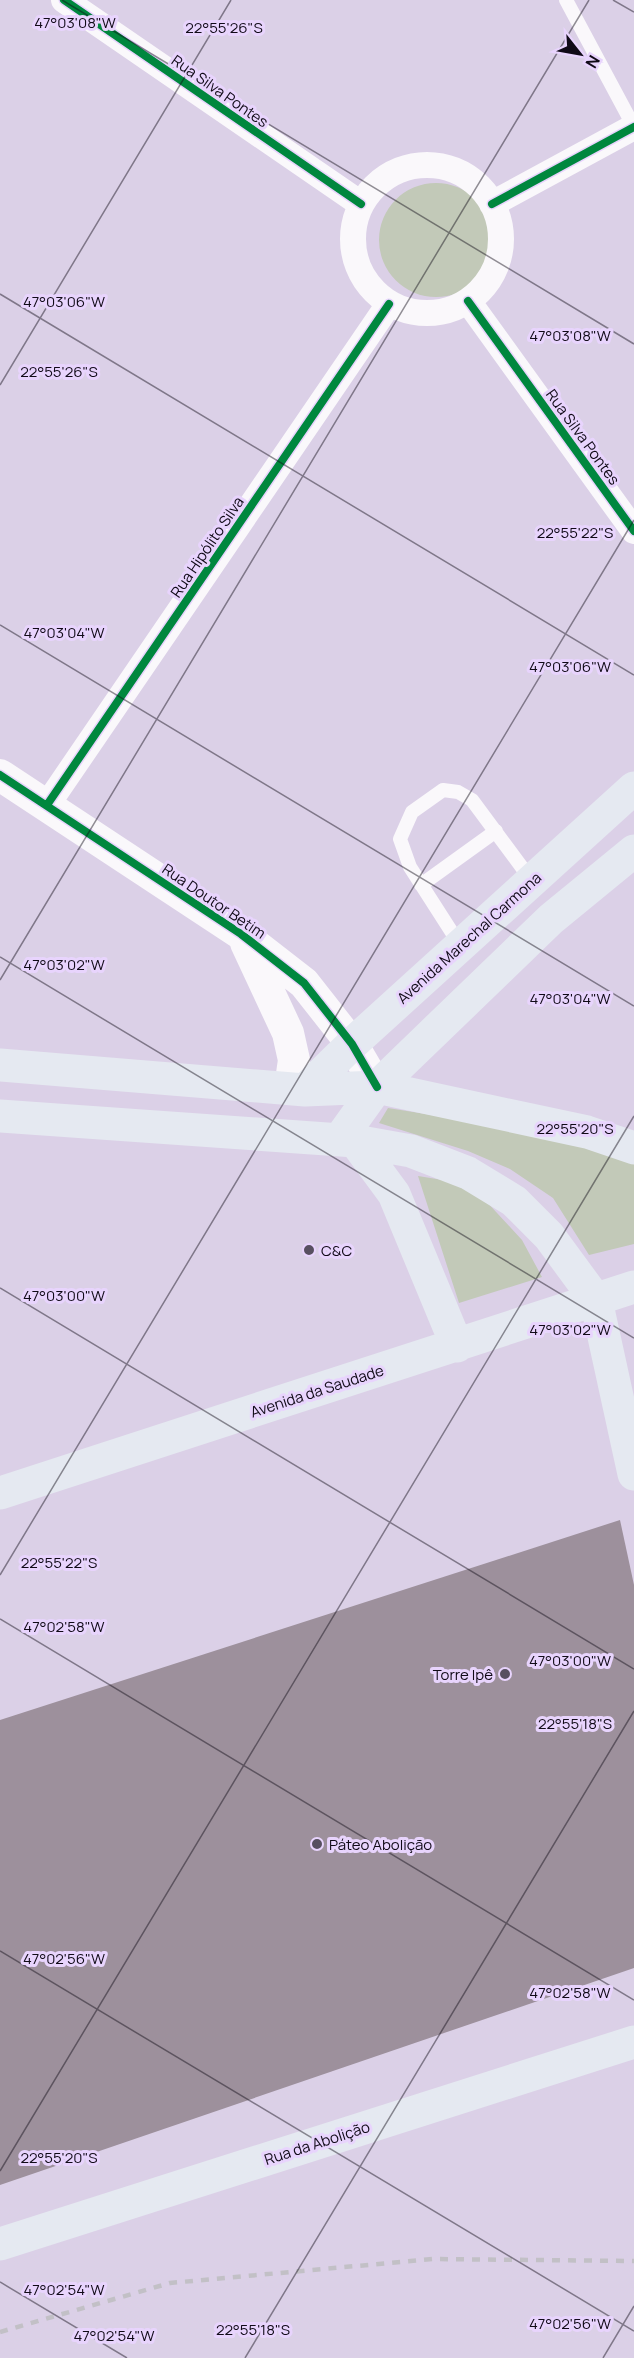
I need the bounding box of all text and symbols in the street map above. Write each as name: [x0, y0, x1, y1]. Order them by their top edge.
text: 47°03'08"W: [34, 12, 116, 33]
text: 22°55'26"S: [185, 17, 263, 38]
north arrow: [550, 24, 610, 84]
street label: Rua Silva Pontes: [167, 50, 273, 132]
text: N: [580, 51, 605, 72]
text: 47°03'06"W: [23, 291, 105, 312]
text: 47°03'08"W: [529, 325, 611, 346]
text: 22°55'26"S: [20, 361, 98, 382]
street label: Rua Silva Pontes: [541, 385, 625, 489]
street label: Rua Hipólito Silva: [165, 492, 249, 602]
text: 22°55'22"S: [537, 522, 613, 543]
text: 47°03'04"W: [23, 622, 105, 643]
text: 47°03'06"W: [529, 656, 611, 677]
street label: Rua Doutor Betim: [158, 859, 270, 943]
street label: Avenida Marechal Carmona: [392, 867, 546, 1009]
text: 47°03'02"W: [23, 954, 105, 975]
text: 47°03'04"W: [529, 988, 611, 1009]
text: 22°55'20"S: [536, 1118, 614, 1139]
place label: C&C: [321, 1240, 353, 1261]
marker: C&C: [302, 1243, 316, 1257]
text: 47°03'00"W: [23, 1285, 105, 1306]
text: 47°03'02"W: [529, 1319, 611, 1340]
street label: Avenida da Saudade: [248, 1359, 387, 1422]
text: 22°55'22"S: [21, 1552, 97, 1573]
text: 47°02'58"W: [23, 1616, 105, 1637]
text: 47°03'00"W: [529, 1650, 611, 1671]
place label: Torre Ipê: [433, 1664, 493, 1685]
marker: Torre Ipê: [498, 1667, 512, 1681]
text: 22°55'18"S: [538, 1713, 612, 1734]
place label: Páteo Abolição: [329, 1834, 432, 1855]
marker: Páteo Abolição: [310, 1837, 324, 1851]
text: 47°02'56"W: [23, 1948, 105, 1969]
text: 47°02'58"W: [529, 1982, 611, 2003]
street label: Rua da Abolição: [262, 2116, 372, 2170]
text: 22°55'20"S: [20, 2147, 98, 2168]
text: 47°02'54"W: [24, 2279, 105, 2300]
text: 47°02'56"W: [529, 2313, 611, 2334]
text: 22°55'18"S: [216, 2319, 290, 2340]
text: 47°02'54"W: [74, 2325, 155, 2346]

